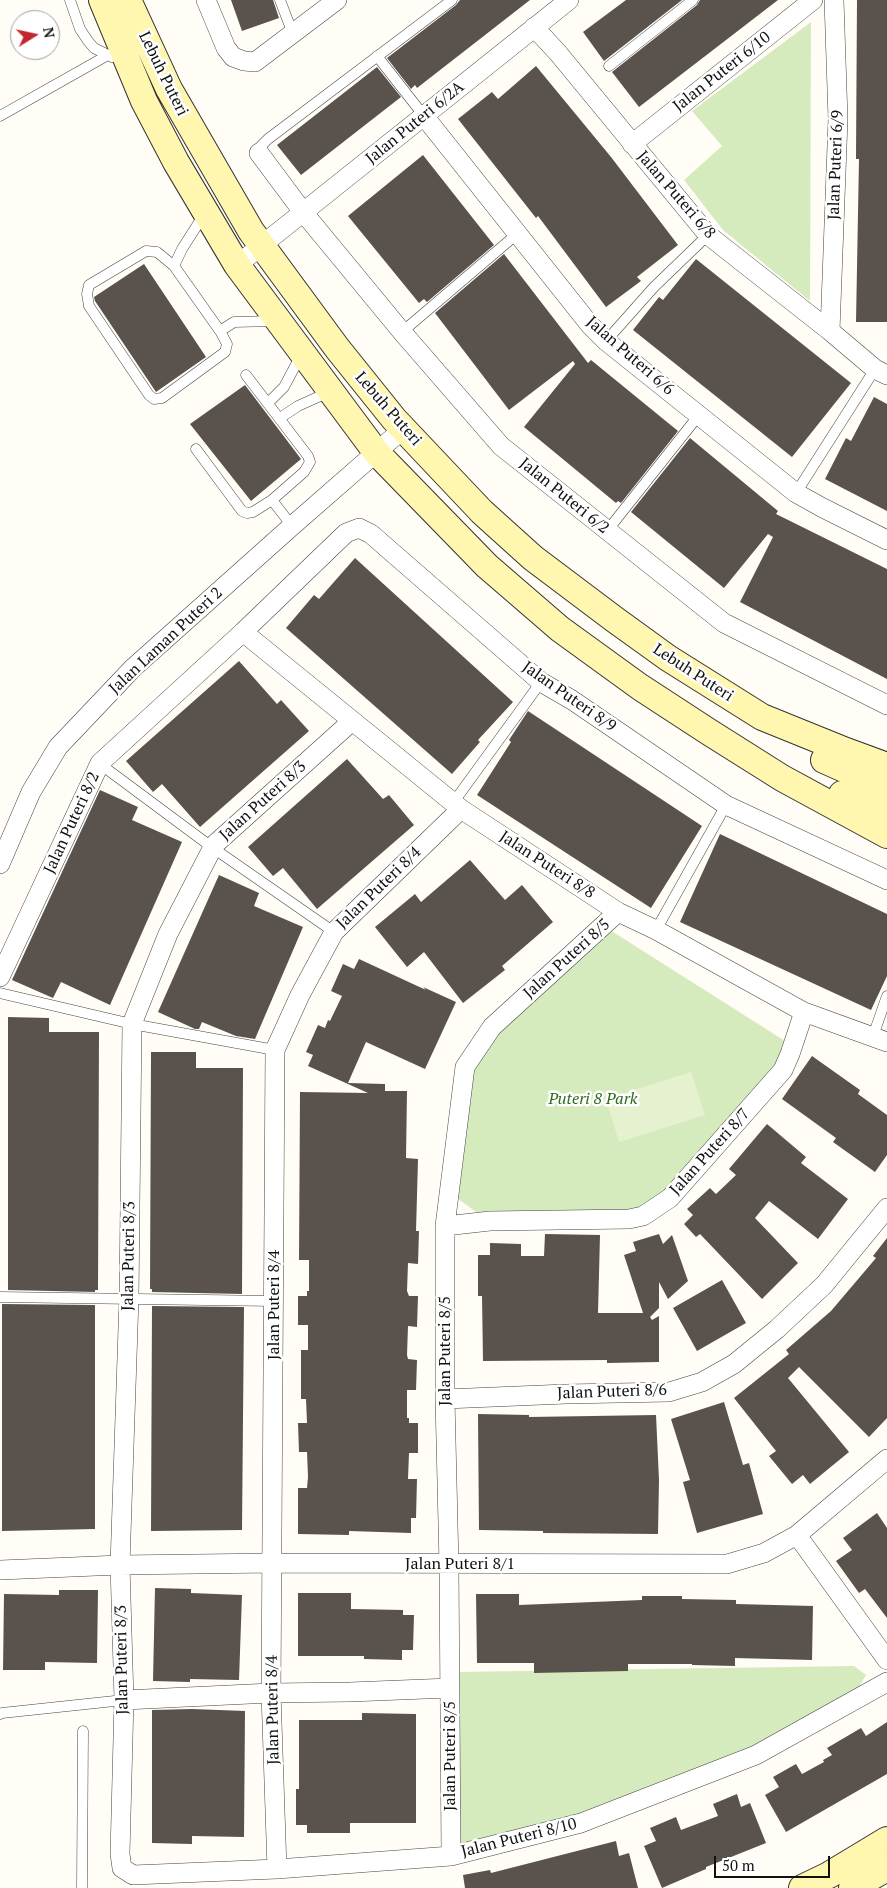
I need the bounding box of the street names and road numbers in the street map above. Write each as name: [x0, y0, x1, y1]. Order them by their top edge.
street label: Jalan Puteri 6/10: [669, 28, 775, 116]
street label: Lebuh Puteri: [134, 29, 192, 119]
street label: Jalan Puteri 6/2A: [362, 78, 468, 168]
street label: Jalan Puteri 6/9: [824, 110, 848, 220]
street label: Jalan Puteri 6/8: [633, 147, 719, 243]
street label: Jalan Puteri 6/6: [582, 313, 678, 399]
street label: Lebuh Puteri: [351, 368, 425, 450]
street label: Jalan Puteri 6/2: [515, 454, 613, 538]
street label: Jalan Laman Puteri 2: [105, 584, 227, 698]
street label: Lebuh Puteri: [649, 640, 737, 706]
street label: Jalan Puteri 8/9: [518, 658, 620, 736]
street label: Jalan Puteri 8/3: [216, 757, 310, 845]
street label: Jalan Puteri 8/2: [40, 769, 104, 877]
street label: Jalan Puteri 8/8: [496, 827, 598, 903]
street label: Jalan Puteri 8/4: [333, 843, 425, 933]
street label: Jalan Puteri 8/5: [520, 915, 614, 1003]
street label: Jalan Puteri 8/7: [666, 1105, 754, 1199]
street label: Jalan Puteri 8/3: [118, 1201, 140, 1311]
street label: Jalan Puteri 8/4: [264, 1250, 284, 1360]
street label: Jalan Puteri 8/5: [435, 1296, 455, 1406]
street label: Jalan Puteri 8/6: [557, 1380, 667, 1404]
street label: Jalan Puteri 8/1: [405, 1554, 515, 1574]
street label: Jalan Puteri 8/3: [111, 1605, 133, 1715]
street label: Jalan Puteri 8/4: [262, 1655, 284, 1765]
street label: Jalan Puteri 8/5: [440, 1701, 460, 1811]
street label: Jalan Puteri 8/10: [459, 1814, 579, 1862]

